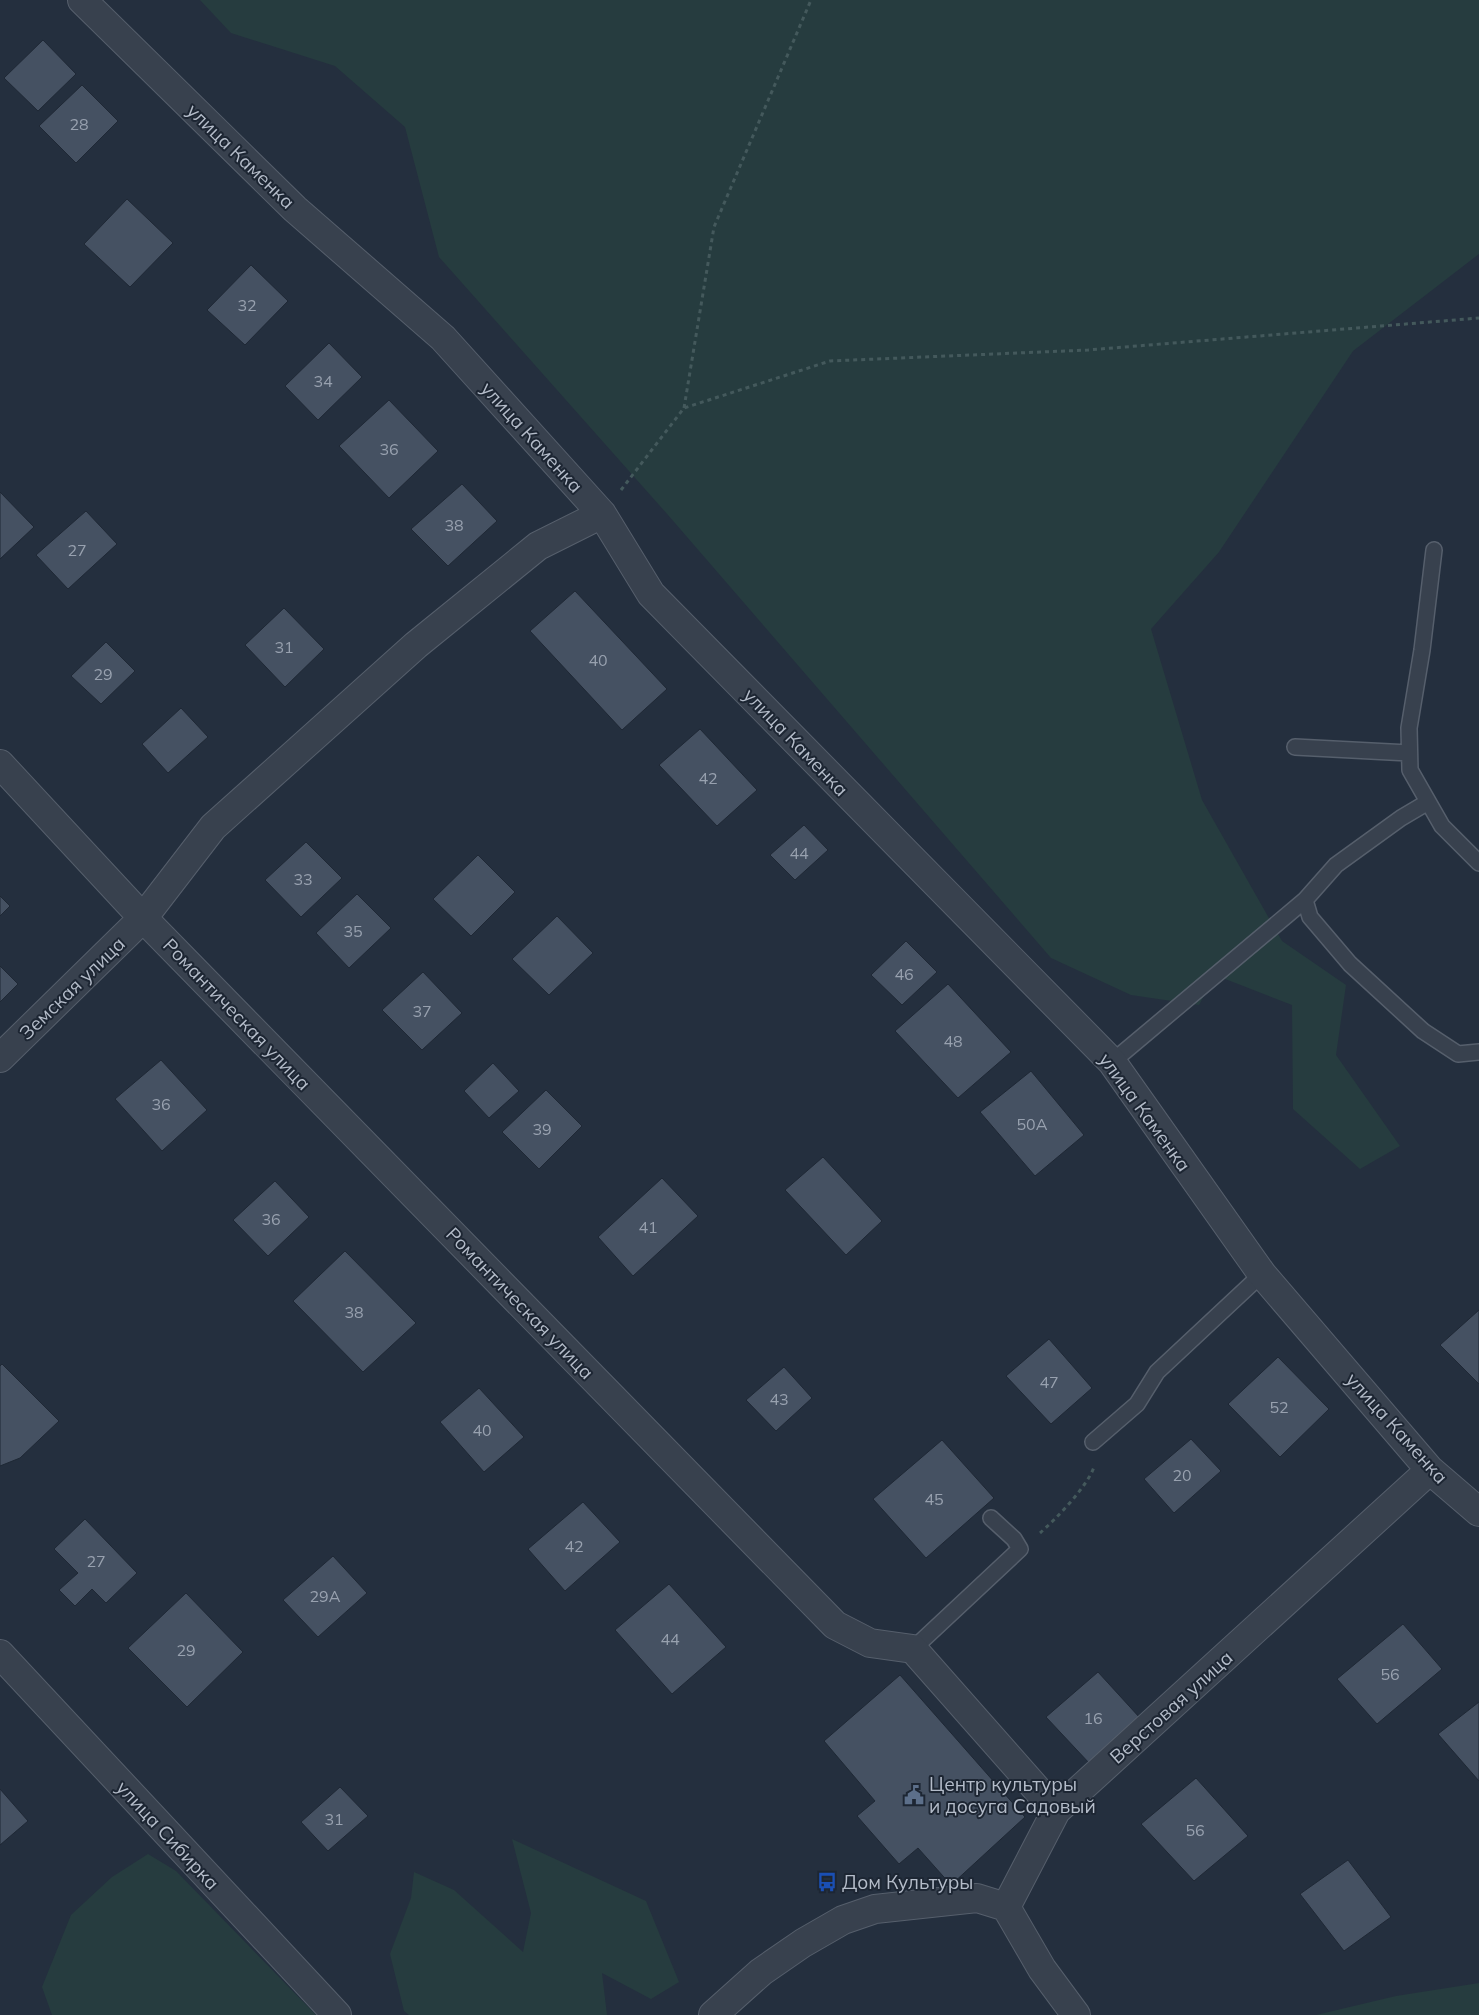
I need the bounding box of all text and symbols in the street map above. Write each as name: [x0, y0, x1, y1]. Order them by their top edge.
street label: улица Каменка: [182, 98, 300, 214]
house number: 28: [69, 114, 89, 134]
house number: 32: [237, 295, 257, 315]
house number: 34: [313, 371, 333, 391]
street label: улица Каменка: [476, 377, 588, 497]
house number: 36: [379, 439, 399, 459]
house number: 38: [444, 515, 464, 535]
house number: 27: [67, 540, 87, 560]
house number: 31: [274, 637, 294, 657]
house number: 40: [588, 650, 608, 670]
house number: 29: [93, 664, 113, 684]
street label: улица Каменка: [738, 683, 854, 801]
house number: 42: [698, 768, 718, 788]
house number: 44: [789, 843, 809, 863]
house number: 33: [293, 869, 313, 889]
house number: 35: [343, 921, 363, 941]
street label: Земская улица: [14, 931, 130, 1045]
street label: Романтическая улица: [158, 933, 316, 1095]
house number: 46: [894, 964, 914, 984]
house number: 37: [412, 1001, 432, 1021]
house number: 48: [943, 1031, 963, 1051]
street label: улица Каменка: [1094, 1048, 1196, 1176]
house number: 36: [151, 1094, 171, 1114]
house number: 50А: [1017, 1114, 1048, 1134]
house number: 39: [532, 1119, 552, 1139]
house number: 36: [261, 1209, 281, 1229]
house number: 41: [638, 1217, 658, 1237]
street label: Романтическая улица: [441, 1222, 599, 1384]
house number: 38: [344, 1302, 364, 1322]
street label: улица Каменка: [1341, 1368, 1453, 1488]
house number: 47: [1039, 1372, 1059, 1392]
house number: 43: [769, 1389, 789, 1409]
house number: 52: [1269, 1397, 1289, 1417]
house number: 40: [472, 1420, 492, 1440]
house number: 20: [1172, 1465, 1192, 1485]
house number: 45: [924, 1489, 944, 1509]
house number: 42: [564, 1536, 584, 1556]
house number: 27: [86, 1551, 106, 1571]
house number: 29А: [310, 1586, 341, 1606]
house number: 44: [660, 1629, 680, 1649]
house number: 29: [176, 1640, 196, 1660]
street label: Верстовая улица: [1105, 1645, 1237, 1769]
house number: 56: [1380, 1664, 1400, 1684]
house number: 16: [1083, 1708, 1103, 1728]
place label: Центр культуры и досуга Садовый: [929, 1772, 1096, 1818]
street label: улица Сибирка: [111, 1775, 225, 1895]
public building icon: Центр культуры и досуга Садовый: [903, 1784, 925, 1806]
house number: 31: [324, 1809, 344, 1829]
house number: 56: [1185, 1820, 1205, 1840]
place label: Дом Культуры: [842, 1870, 974, 1894]
bus stop icon: Дом Культуры: [816, 1871, 838, 1893]

